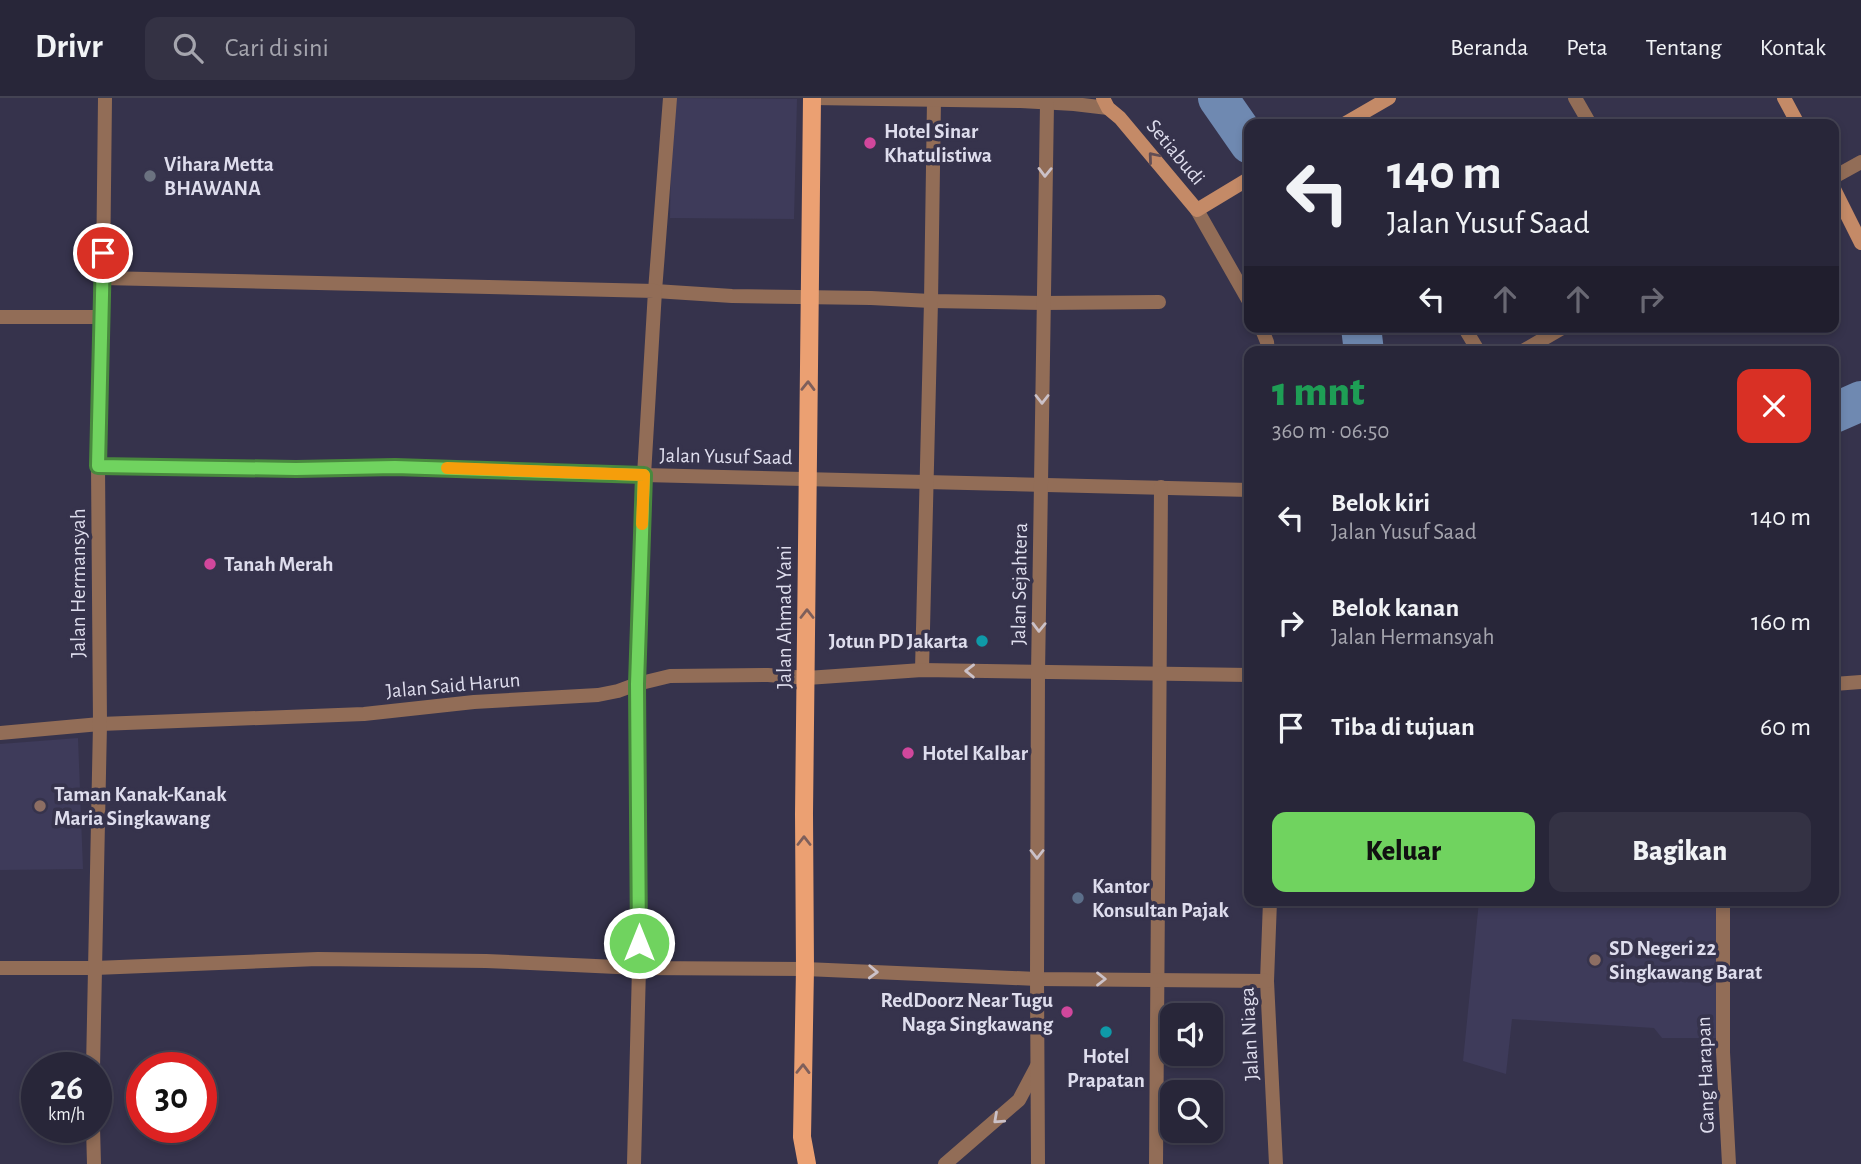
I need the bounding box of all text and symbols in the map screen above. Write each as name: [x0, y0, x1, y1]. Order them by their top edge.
search box: [145, 17, 635, 80]
icon: search: [169, 29, 207, 67]
text: Drivr: [35, 31, 103, 64]
text: Cari di sini: [225, 35, 329, 61]
text: Beranda: [1450, 36, 1528, 60]
text: Peta: [1566, 36, 1608, 60]
text: Tentang: [1646, 36, 1722, 60]
text: Kontak: [1760, 36, 1826, 60]
street label: Setiabudi: [1142, 116, 1209, 189]
place label: Hotel Sinar Khatulistiwa: [884, 121, 992, 166]
marker: Hotel Sinar Khatulistiwa: [862, 135, 878, 151]
icon: left: [1272, 147, 1363, 238]
text: 140 m: [1387, 149, 1502, 198]
one-way arrow: [1149, 153, 1161, 166]
place label: Vihara Metta BHAWANA: [164, 154, 274, 199]
one-way arrow: [1037, 167, 1053, 178]
marker: Vihara Metta BHAWANA: [142, 168, 158, 184]
text: Jalan Yusuf Saad: [1387, 207, 1590, 239]
pin: [73, 223, 133, 283]
icon: arrive: [84, 234, 122, 272]
icon: left: [1413, 280, 1451, 318]
icon: ahead: [1486, 280, 1524, 318]
icon: ahead: [1559, 280, 1597, 318]
icon: right: [1632, 280, 1670, 318]
button: close: [1737, 369, 1811, 443]
text: 1 mnt: [1272, 371, 1365, 413]
one-way arrow: [800, 380, 816, 391]
one-way arrow: [1034, 395, 1050, 405]
text: 360 m · 06:50: [1272, 420, 1389, 443]
street label: Jalan Yusuf Saad: [659, 445, 793, 468]
text: Belok kiri: [1331, 490, 1430, 516]
icon: left: [1272, 499, 1310, 537]
text: 140 m: [1751, 504, 1811, 530]
street label: Jalan Hermansyah: [68, 508, 89, 658]
text: Jalan Yusuf Saad: [1331, 521, 1477, 544]
street label: Jalan Sejahtera: [1008, 522, 1031, 645]
street label: Jalan Ahmad Yani: [774, 545, 795, 689]
place label: Tanah Merah: [224, 554, 334, 575]
marker: Tanah Merah: [202, 556, 218, 572]
text: Belok kanan: [1331, 595, 1459, 621]
icon: right: [1272, 604, 1310, 642]
one-way arrow: [799, 608, 815, 618]
text: 160 m: [1751, 609, 1811, 635]
one-way arrow: [1031, 622, 1047, 633]
text: Jalan Hermansyah: [1331, 626, 1495, 649]
place label: Jotun PD Jakarta: [829, 631, 968, 652]
marker: Jotun PD Jakarta: [974, 633, 990, 649]
one-way arrow: [964, 663, 975, 679]
street label: Jalan Said Harun: [385, 669, 521, 702]
icon: arrive: [1272, 709, 1310, 747]
text: Tiba di tujuan: [1331, 714, 1475, 740]
text: 60 m: [1760, 714, 1811, 740]
place label: Hotel Kalbar: [922, 743, 1029, 764]
marker: Hotel Kalbar: [900, 745, 916, 761]
place label: Taman Kanak-Kanak Maria Singkawang: [54, 784, 227, 829]
marker: Taman Kanak-Kanak Maria Singkawang: [32, 798, 48, 814]
button: Keluar: [1272, 812, 1535, 892]
button: Bagikan: [1549, 812, 1811, 892]
one-way arrow: [797, 835, 812, 846]
one-way arrow: [1029, 850, 1045, 860]
place label: Kantor Konsultan Pajak: [1092, 876, 1229, 921]
marker: Kantor Konsultan Pajak: [1070, 890, 1086, 906]
position arrow: [602, 906, 676, 980]
place label: SD Negeri 22 Singkawang Barat: [1609, 938, 1762, 983]
marker: SD Negeri 22 Singkawang Barat: [1587, 952, 1603, 968]
one-way arrow: [868, 964, 879, 979]
one-way arrow: [1096, 971, 1107, 987]
street label: Jalan Niaga: [1237, 986, 1262, 1081]
place label: RedDoorz Near Tugu Naga Singkawang: [881, 990, 1053, 1035]
map controls: [1160, 1003, 1223, 1143]
button: sound: [1160, 1003, 1223, 1066]
marker: RedDoorz Near Tugu Naga Singkawang: [1059, 1004, 1075, 1020]
street label: Gang Harapan: [1693, 1016, 1718, 1134]
marker: Hotel Prapatan: [1098, 1024, 1114, 1040]
place label: Hotel Prapatan: [1067, 1046, 1145, 1091]
speed limit sign: 30: [126, 1052, 217, 1143]
one-way arrow: [795, 1063, 811, 1073]
text: 26: [50, 1071, 83, 1106]
button: search: [1160, 1080, 1223, 1143]
text: km/h: [48, 1106, 85, 1124]
one-way arrow: [993, 1111, 1006, 1123]

